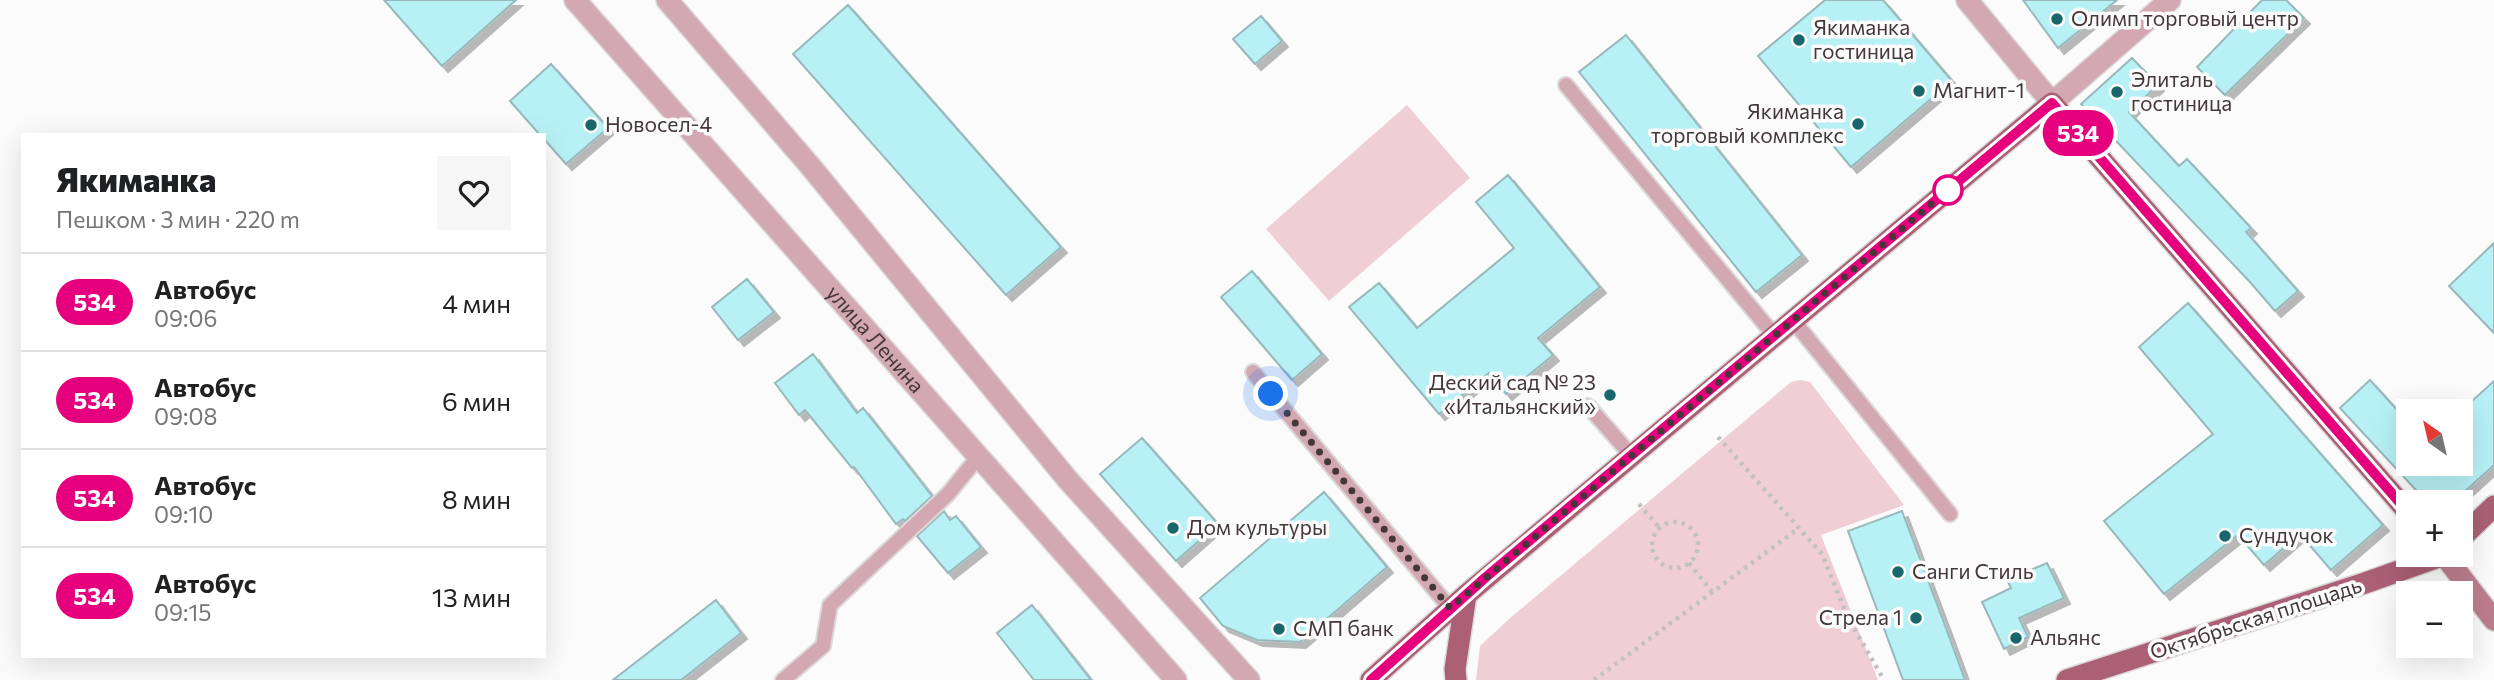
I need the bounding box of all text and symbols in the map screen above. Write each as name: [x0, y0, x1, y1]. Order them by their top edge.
place label: Олимп торговый центр: [2071, 5, 2299, 30]
marker: Олимп торговый центр: [2049, 11, 2065, 27]
place label: Якиманка гостиница: [1813, 14, 1914, 63]
marker: Якиманка гостиница: [1791, 32, 1807, 48]
place label: Элиталь гостиница: [2131, 66, 2232, 115]
place label: Магнит-1: [1933, 77, 2025, 102]
marker: Магнит-1: [1911, 83, 1927, 99]
marker: Элиталь гостиница: [2109, 84, 2125, 100]
place label: Якиманка торговый комплекс: [1651, 98, 1844, 147]
line badge: 534: [2038, 110, 2118, 156]
place label: Новосел-4: [605, 111, 712, 136]
marker: Якиманка торговый комплекс: [1850, 116, 1866, 132]
marker: Новосел-4: [583, 117, 599, 133]
text: 534: [2057, 118, 2099, 147]
button: heart: [437, 156, 511, 230]
text: Якиманка: [56, 158, 216, 199]
unlabelled marker: [1933, 175, 1963, 205]
text: Пешком · 3 мин · 220 m: [56, 205, 300, 233]
text: Автобус: [154, 273, 256, 304]
street label: улица Ленина: [822, 279, 930, 397]
text: 534: [73, 287, 116, 316]
text: 4 мин: [442, 287, 511, 318]
text: 09:06: [154, 304, 217, 332]
place label: Деский сад № 23 «Итальянский»: [1429, 369, 1596, 418]
text: Автобус: [154, 371, 256, 402]
your location: [1253, 376, 1288, 411]
text: 534: [73, 385, 116, 414]
text: 6 мин: [442, 385, 511, 416]
marker: Деский сад № 23 «Итальянский»: [1602, 387, 1618, 403]
north arrow: [2396, 399, 2473, 476]
map controls: [2396, 399, 2473, 658]
text: 09:08: [154, 402, 217, 430]
text: Автобус: [154, 469, 256, 500]
text: 534: [73, 483, 116, 512]
text: 8 мин: [442, 483, 511, 514]
button: +: [2396, 490, 2473, 567]
text: 09:10: [154, 500, 213, 528]
place label: Дом культуры: [1187, 514, 1327, 539]
marker: Дом культуры: [1165, 520, 1181, 536]
place label: Сундучок: [2239, 522, 2334, 547]
marker: Сундучок: [2217, 528, 2233, 544]
place label: Санги Стиль: [1912, 558, 2034, 583]
marker: Санги Стиль: [1890, 564, 1906, 580]
text: Автобус: [154, 567, 256, 598]
street label: Октябрьская площадь: [2147, 571, 2365, 664]
text: 534: [73, 581, 116, 610]
text: 13 мин: [432, 581, 511, 612]
button: −: [2396, 581, 2473, 658]
text: 09:15: [154, 598, 211, 626]
place label: Стрела 1: [1819, 604, 1902, 629]
marker: Стрела 1: [1908, 610, 1924, 626]
place label: СМП банк: [1293, 615, 1394, 640]
marker: СМП банк: [1271, 621, 1287, 637]
place label: Альянс: [2030, 624, 2101, 649]
marker: Альянс: [2008, 630, 2024, 646]

